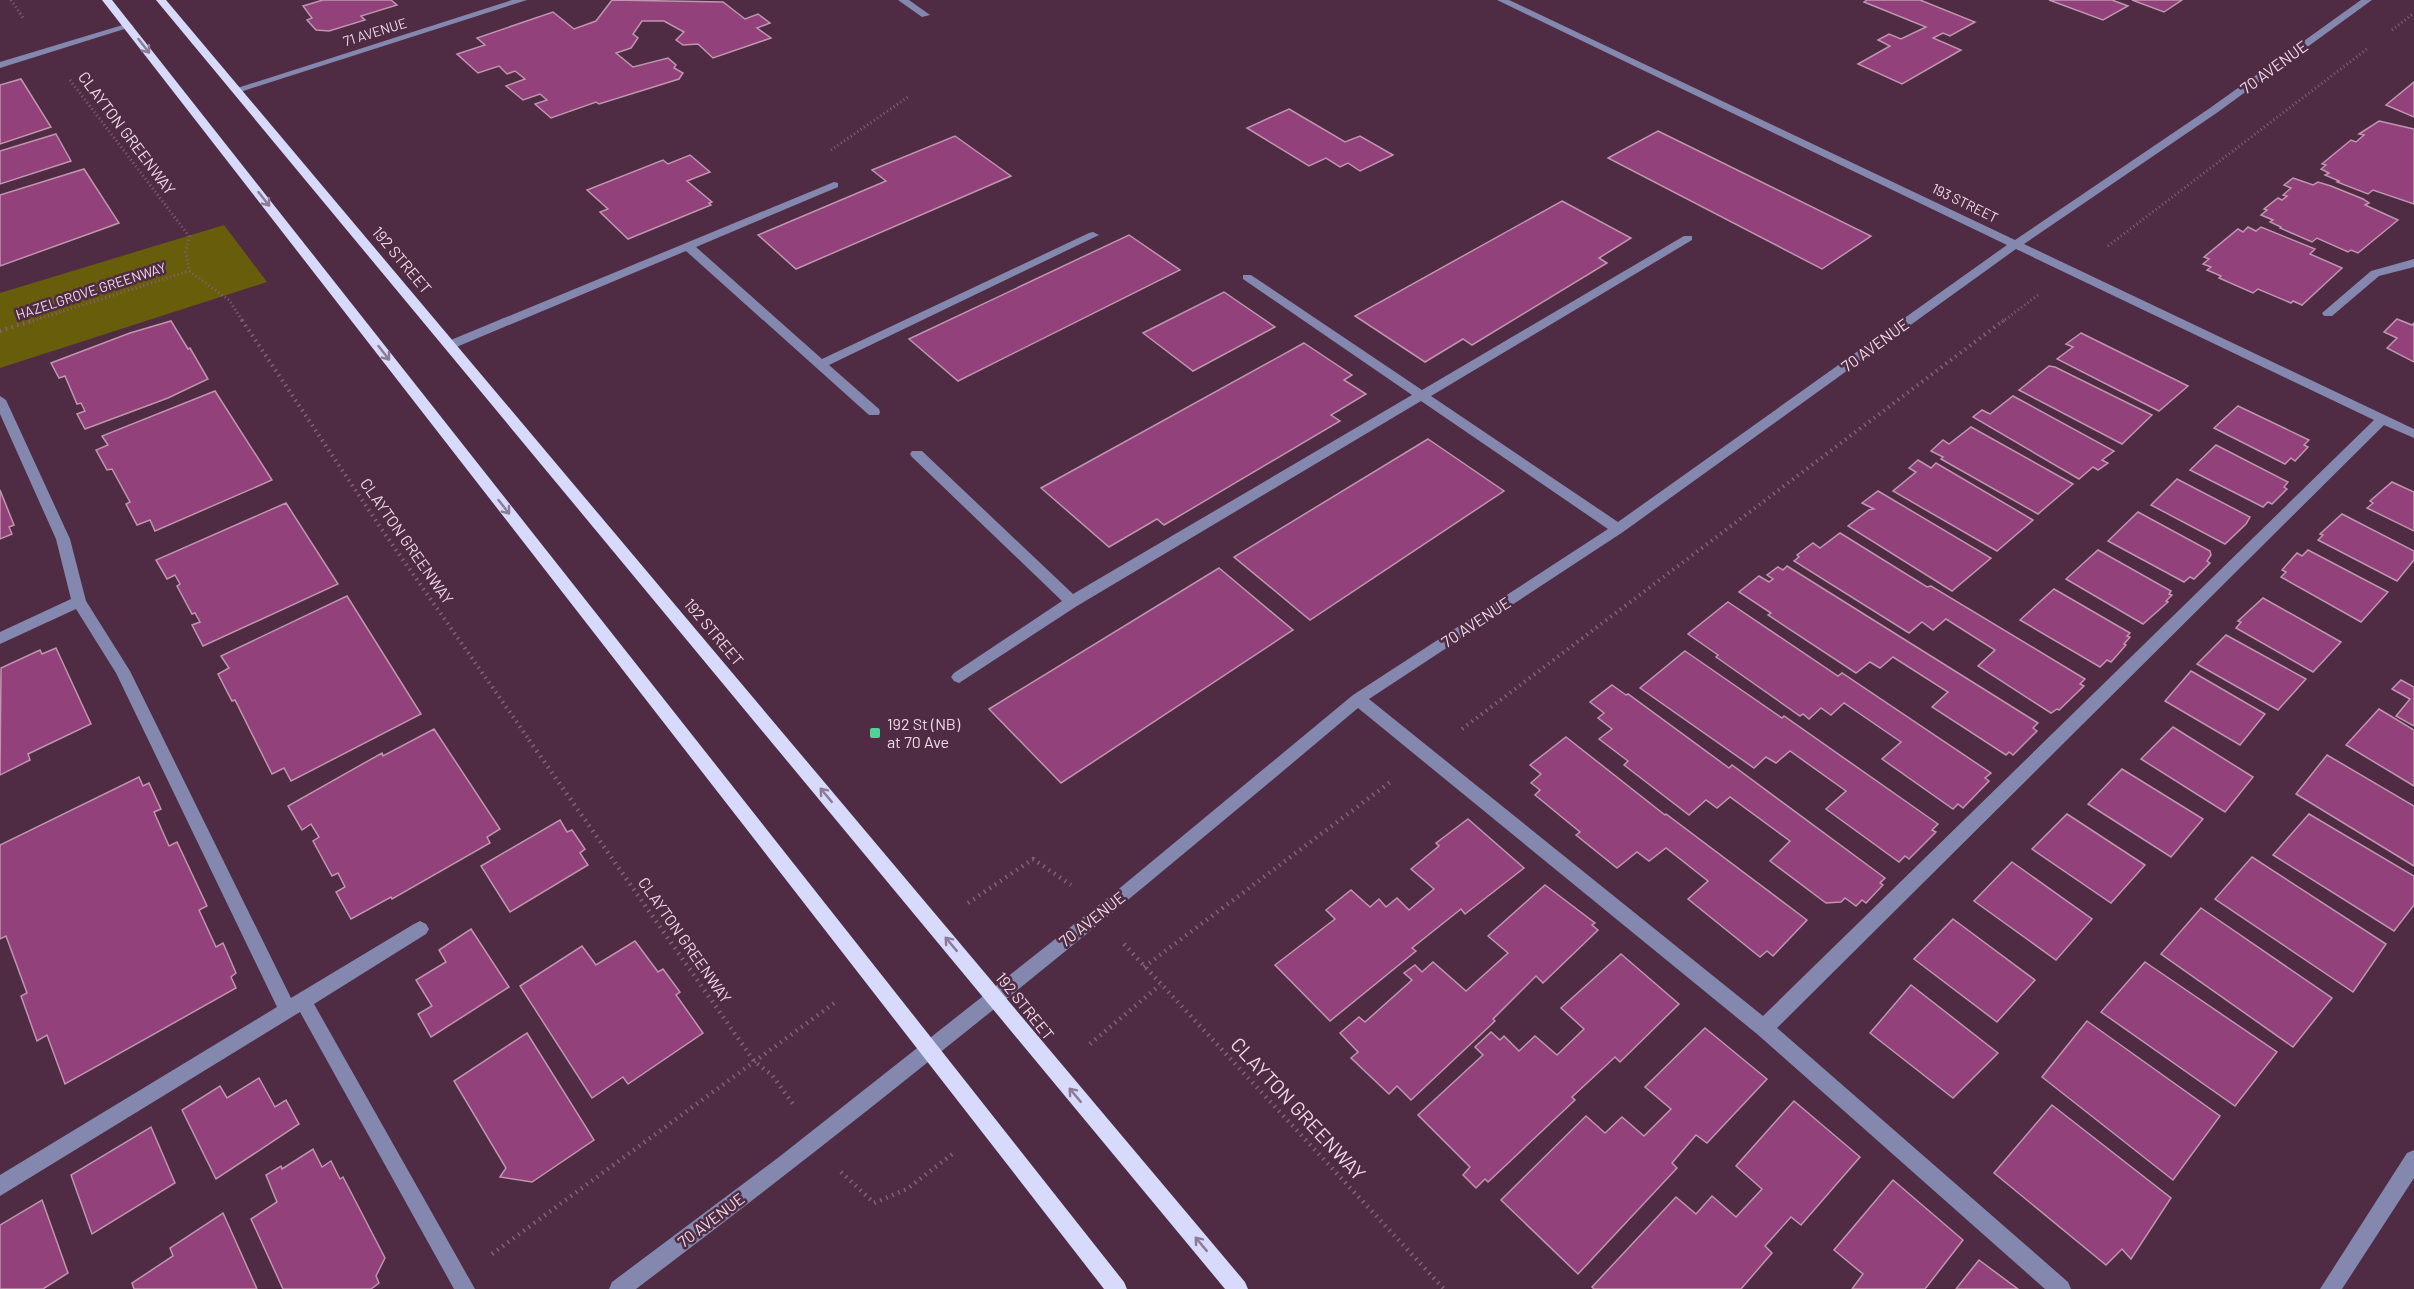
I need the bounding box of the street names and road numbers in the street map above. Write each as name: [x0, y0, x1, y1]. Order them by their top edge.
street label: 71 AVENUE: [341, 14, 409, 49]
street label: 70 AVENUE: [2236, 36, 2311, 97]
street label: CLAYTON GREENWAY: [75, 67, 180, 198]
street label: 193 STREET: [1929, 179, 2001, 226]
street label: 192 STREET: [369, 222, 436, 297]
street label: HAZELGROVE GREENWAY: [13, 258, 168, 323]
street label: 70 AVENUE: [1837, 314, 1912, 375]
street label: CLAYTON GREENWAY: [357, 474, 458, 607]
street label: 70 AVENUE: [1438, 592, 1514, 651]
street label: 192 STREET: [681, 594, 748, 669]
street label: CLAYTON GREENWAY: [635, 873, 736, 1006]
street label: 70 AVENUE: [1055, 887, 1128, 950]
street label: 192 STREET: [992, 968, 1059, 1044]
street label: CLAYTON GREENWAY: [1226, 1032, 1371, 1185]
street label: 70 AVENUE: [674, 1188, 748, 1251]

